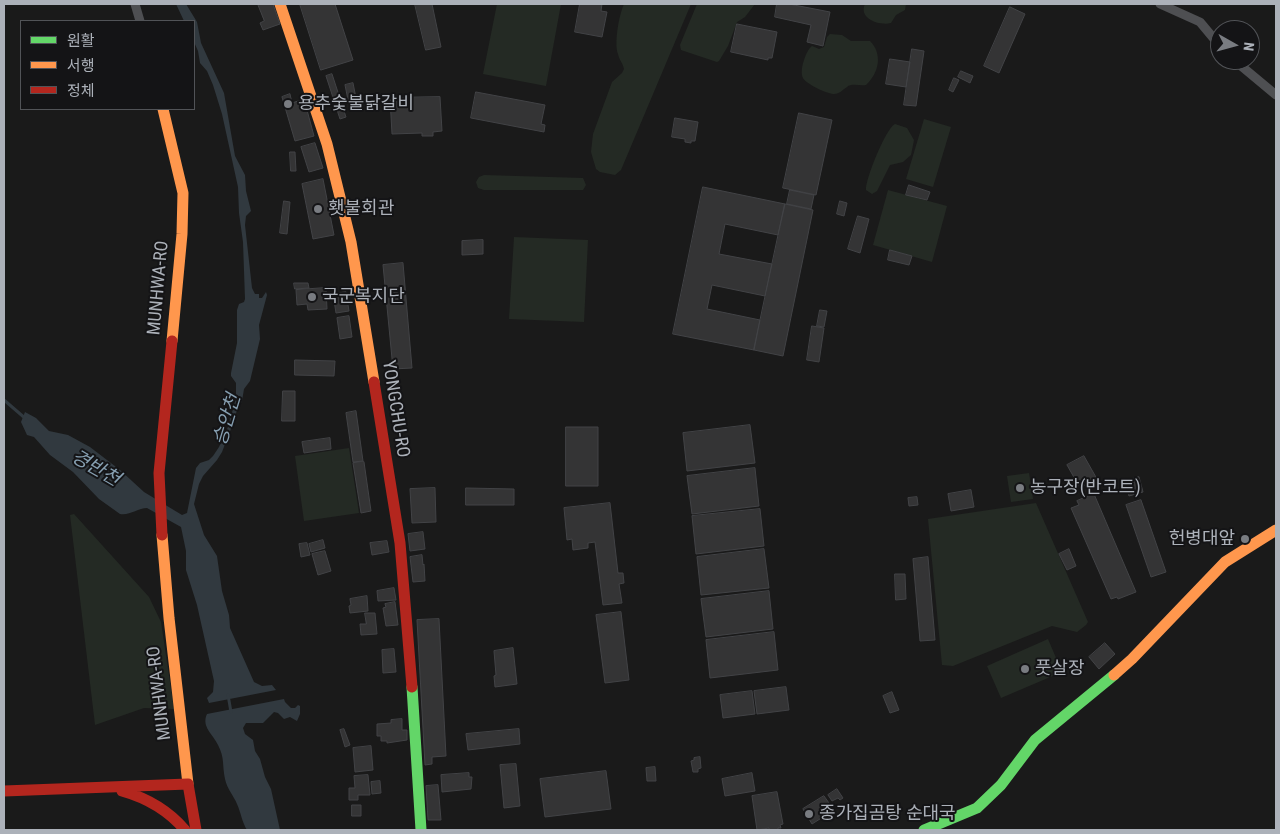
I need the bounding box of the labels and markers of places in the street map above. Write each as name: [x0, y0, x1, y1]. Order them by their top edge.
place label: 용추숯불닭갈비: [298, 93, 414, 115]
marker: 용추숯불닭갈비: [282, 98, 294, 110]
place label: 횃불회관: [328, 198, 394, 220]
marker: 횃불회관: [312, 203, 324, 215]
place label: 국군복지단: [322, 286, 405, 308]
marker: 국군복지단: [306, 291, 318, 303]
place label: 농구장(반코트): [1030, 477, 1141, 499]
marker: 농구장(반코트): [1014, 482, 1026, 494]
place label: 헌병대앞: [1169, 528, 1235, 550]
marker: 헌병대앞: [1239, 533, 1251, 545]
place label: 풋살장: [1035, 658, 1085, 680]
marker: 풋살장: [1019, 663, 1031, 675]
place label: 종가집곰탕 순대국: [819, 803, 956, 825]
marker: 종가집곰탕 순대국: [803, 808, 815, 820]

